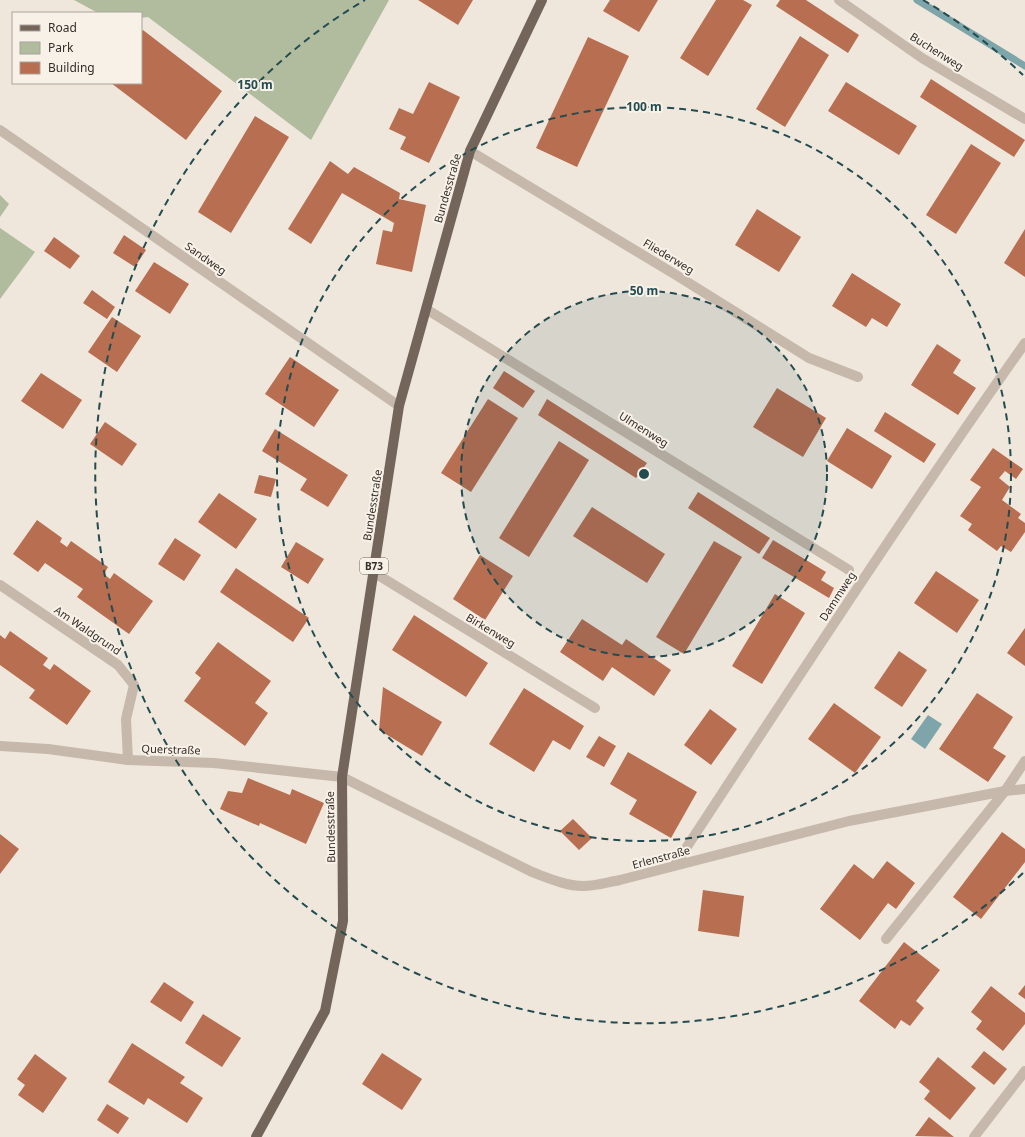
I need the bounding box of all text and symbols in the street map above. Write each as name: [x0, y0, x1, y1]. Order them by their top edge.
legend: [12, 12, 142, 84]
text: Road: [48, 19, 77, 36]
street label: Buchenweg: [907, 29, 967, 73]
text: Park: [48, 39, 74, 56]
text: Building: [48, 59, 95, 76]
text: 150 m: [237, 76, 273, 93]
text: 100 m: [626, 98, 662, 115]
street label: Bundesstraße: [430, 151, 464, 225]
street label: Fliederweg: [641, 235, 697, 277]
street label: Sandweg: [182, 238, 230, 278]
text: 50 m: [630, 282, 658, 299]
street label: Ulmenweg: [616, 408, 672, 450]
centre of rings: [637, 467, 651, 481]
street label: Bundesstraße: [359, 468, 385, 542]
road number: B73: [360, 558, 388, 574]
street label: Dammweg: [815, 568, 859, 624]
street label: Am Waldgrund: [52, 602, 124, 658]
street label: Birkenweg: [464, 609, 518, 651]
street label: Querstraße: [141, 740, 201, 758]
street label: Bundesstraße: [322, 791, 338, 863]
street label: Erlenstraße: [630, 842, 692, 872]

